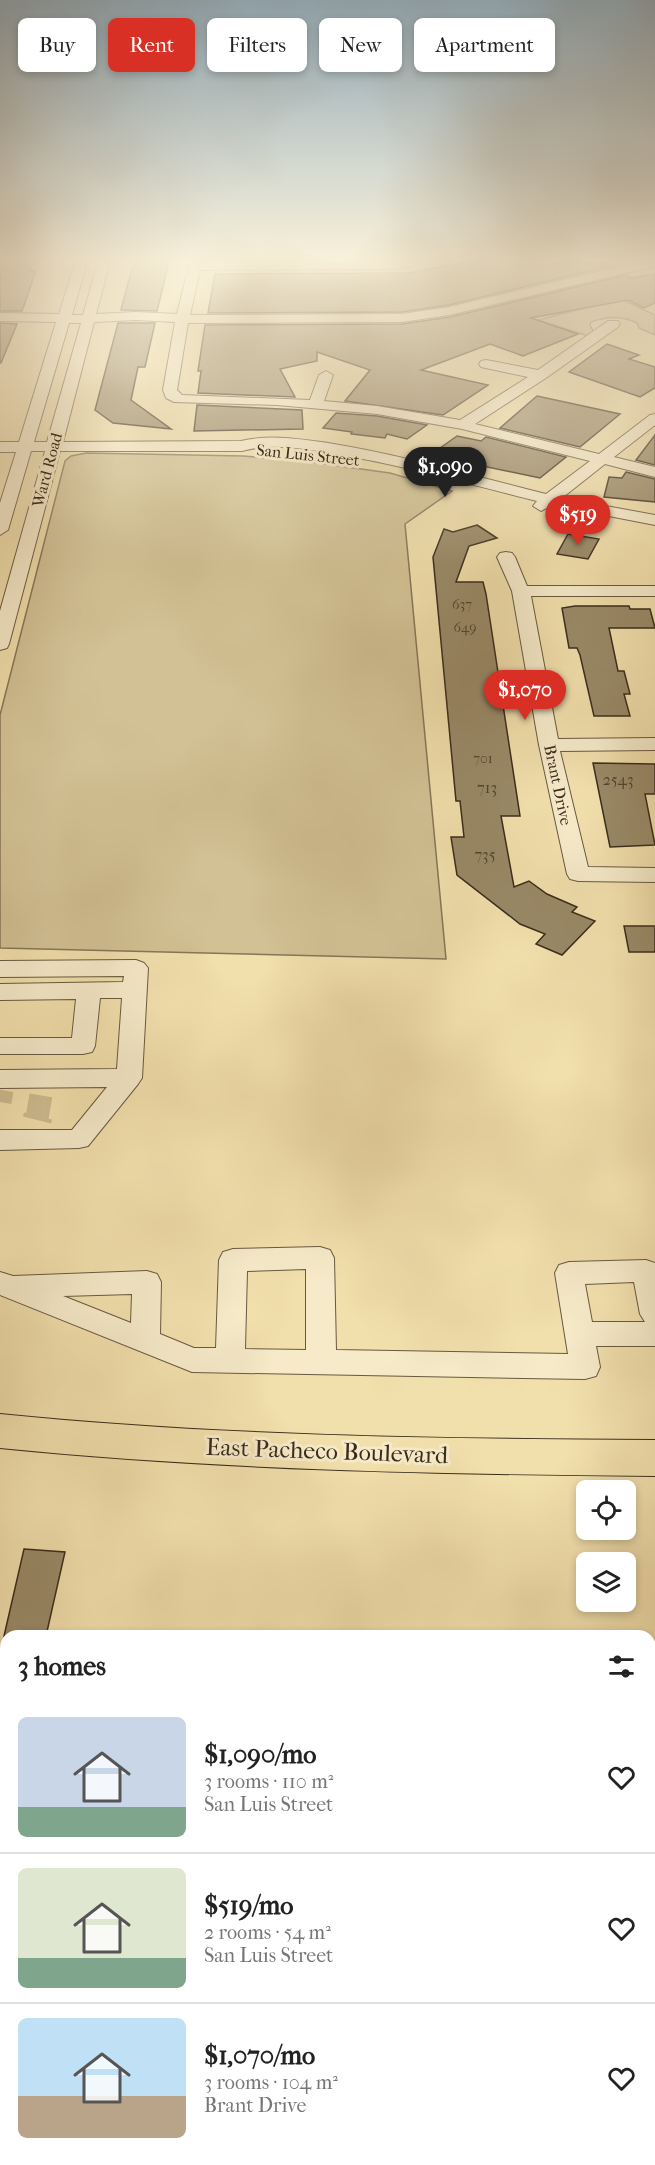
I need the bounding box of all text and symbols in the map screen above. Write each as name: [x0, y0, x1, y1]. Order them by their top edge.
chip: Buy: [18, 18, 96, 72]
chip: Rent: [108, 18, 195, 72]
chip: Filters: [207, 18, 307, 72]
chip: New: [319, 18, 402, 72]
chip: Apartment: [414, 18, 555, 72]
street label: Ward Road: [28, 430, 66, 510]
street label: San Luis Street: [256, 440, 361, 470]
pin: $1,090: [396, 447, 494, 498]
text: $1,090: [418, 455, 472, 478]
pin: $519: [542, 495, 614, 546]
text: $519: [559, 503, 597, 526]
house number: 637: [452, 596, 472, 613]
house number: 649: [453, 619, 477, 636]
pin: $1,070: [476, 670, 574, 721]
text: $1,070: [498, 678, 552, 701]
street label: Brant Drive: [540, 743, 576, 827]
house number: 701: [473, 750, 493, 767]
house number: 2543: [602, 770, 634, 789]
house number: 713: [477, 778, 497, 797]
house number: 735: [474, 845, 496, 864]
street label: East Pacheco Boulevard: [205, 1433, 450, 1469]
map controls: [576, 1480, 636, 1612]
button: locate: [576, 1480, 636, 1540]
button: layers: [576, 1552, 636, 1612]
icon: filters: [605, 1650, 638, 1683]
text: 3 homes: [18, 1651, 106, 1682]
text: $1,090/mo: [204, 1739, 316, 1770]
icon: home: [66, 1741, 138, 1813]
icon: heart: [605, 1761, 638, 1794]
text: 3 rooms · 110 m²: [204, 1770, 333, 1793]
text: San Luis Street: [204, 1793, 333, 1816]
text: $519/mo: [204, 1890, 294, 1921]
icon: home: [66, 1892, 138, 1964]
icon: heart: [605, 1912, 638, 1945]
text: 2 rooms · 54 m²: [204, 1921, 331, 1944]
text: San Luis Street: [204, 1944, 333, 1967]
text: $1,070/mo: [204, 2040, 315, 2071]
icon: home: [66, 2042, 138, 2114]
icon: heart: [605, 2062, 638, 2095]
text: 3 rooms · 104 m²: [204, 2071, 338, 2094]
text: Brant Drive: [204, 2094, 307, 2117]

